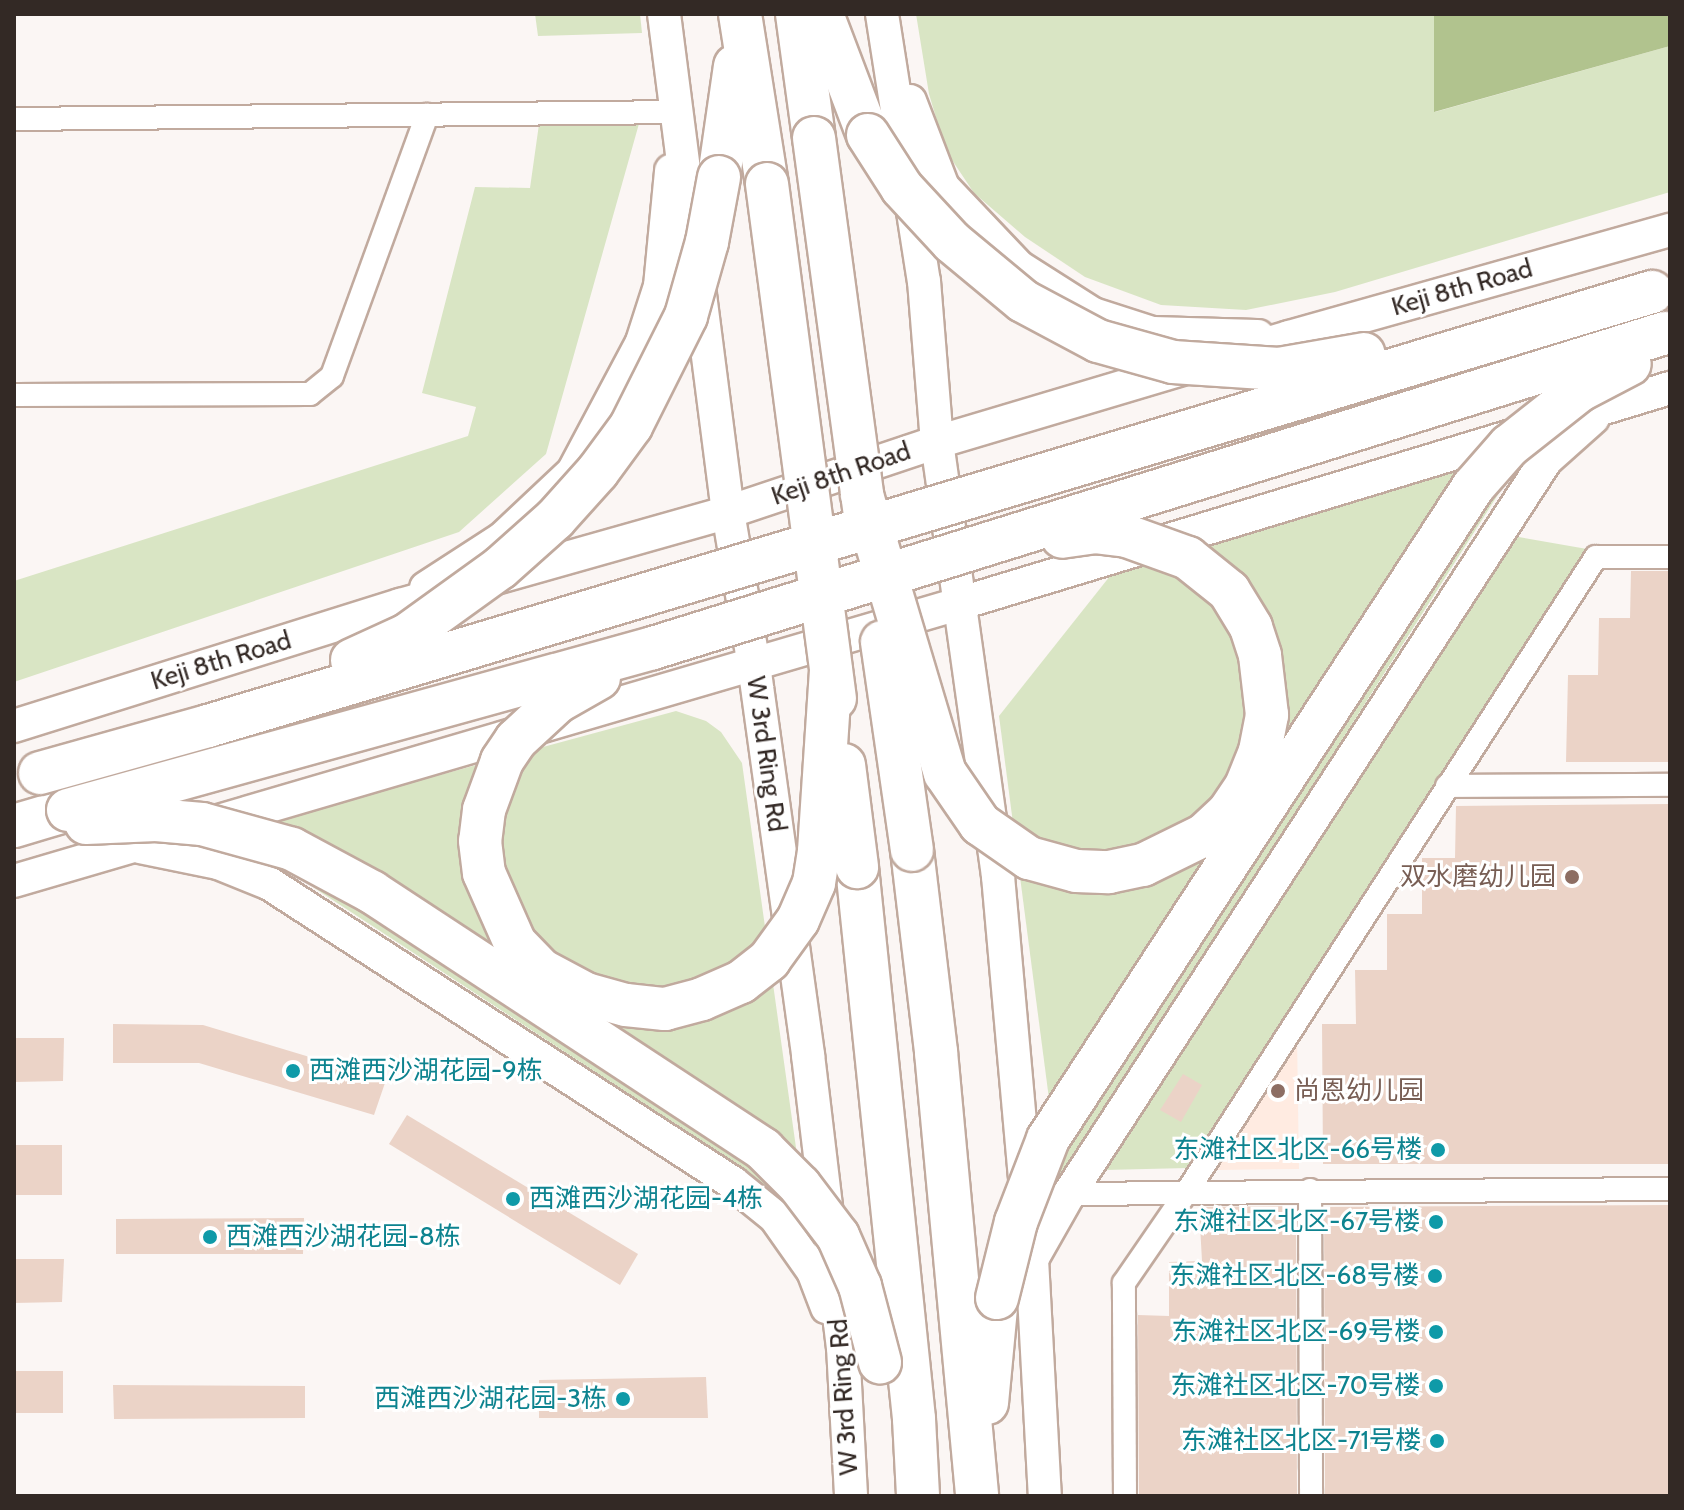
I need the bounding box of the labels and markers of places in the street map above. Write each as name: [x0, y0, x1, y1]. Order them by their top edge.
place label: 双水磨幼儿园: [1400, 861, 1556, 893]
marker: 双水磨幼儿园: [1563, 868, 1581, 886]
place label: 西滩西沙湖花园-9栋: [309, 1055, 543, 1087]
marker: 西滩西沙湖花园-9栋: [284, 1062, 302, 1080]
place label: 尚恩幼儿园: [1294, 1075, 1424, 1107]
marker: 尚恩幼儿园: [1269, 1082, 1287, 1100]
place label: 东滩社区北区-66号楼: [1173, 1134, 1422, 1166]
marker: 东滩社区北区-66号楼: [1429, 1141, 1447, 1159]
place label: 西滩西沙湖花园-4栋: [529, 1183, 763, 1215]
marker: 西滩西沙湖花园-4栋: [504, 1190, 522, 1208]
place label: 东滩社区北区-67号楼: [1173, 1206, 1420, 1238]
marker: 东滩社区北区-67号楼: [1427, 1213, 1445, 1231]
place label: 西滩西沙湖花园-8栋: [226, 1221, 461, 1253]
marker: 西滩西沙湖花园-8栋: [201, 1228, 219, 1246]
place label: 东滩社区北区-68号楼: [1169, 1260, 1419, 1292]
marker: 东滩社区北区-68号楼: [1426, 1267, 1444, 1285]
place label: 东滩社区北区-69号楼: [1171, 1316, 1420, 1348]
marker: 东滩社区北区-69号楼: [1427, 1323, 1445, 1341]
place label: 东滩社区北区-70号楼: [1171, 1370, 1420, 1402]
marker: 东滩社区北区-70号楼: [1427, 1377, 1445, 1395]
place label: 西滩西沙湖花园-3栋: [374, 1383, 607, 1415]
marker: 西滩西沙湖花园-3栋: [614, 1390, 632, 1408]
place label: 东滩社区北区-71号楼: [1181, 1425, 1421, 1457]
marker: 东滩社区北区-71号楼: [1428, 1432, 1446, 1450]

